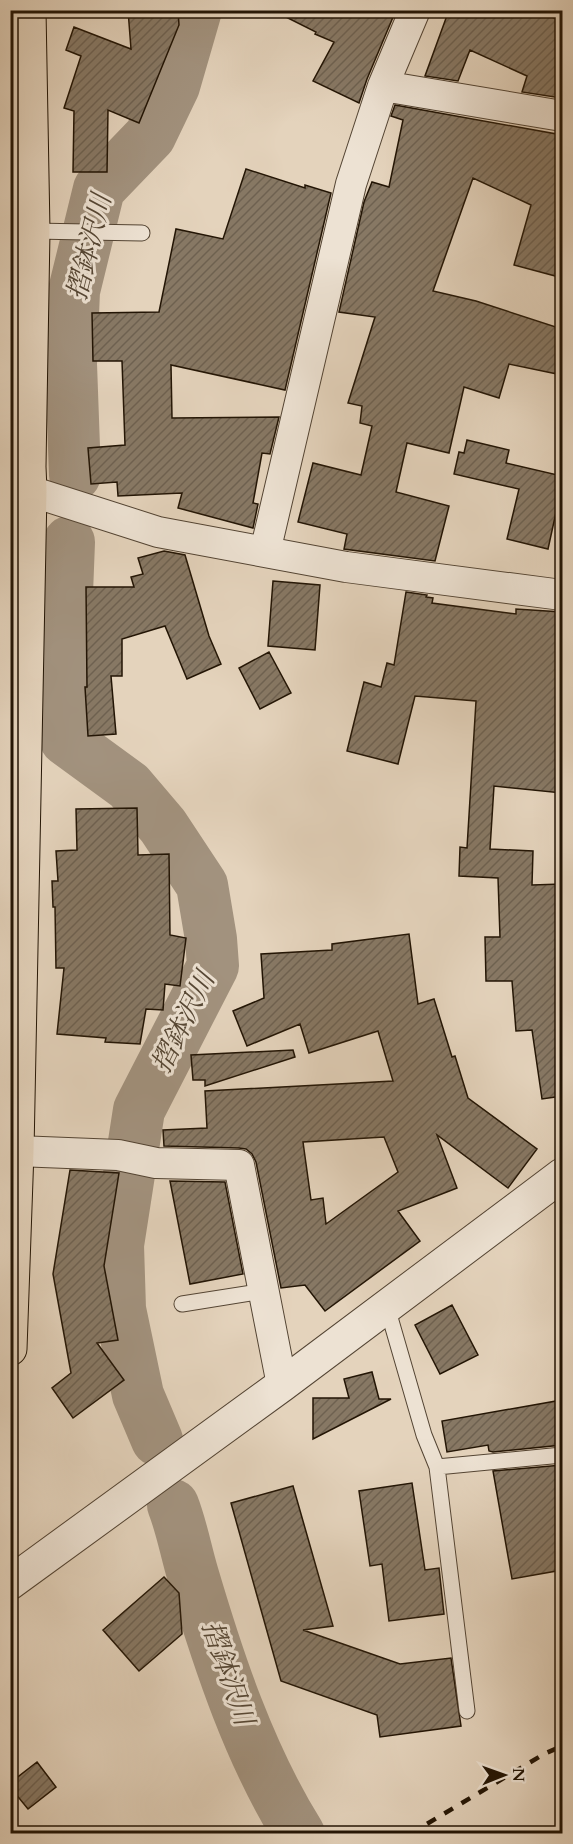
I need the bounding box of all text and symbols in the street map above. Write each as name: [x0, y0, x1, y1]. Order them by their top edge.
water label: 摺鉢沢川: [58, 187, 121, 304]
water label: 摺鉢沢川: [143, 963, 225, 1079]
water label: 摺鉢沢川: [192, 1616, 264, 1733]
north arrow: [474, 1745, 534, 1805]
text: N: [507, 1768, 529, 1782]

